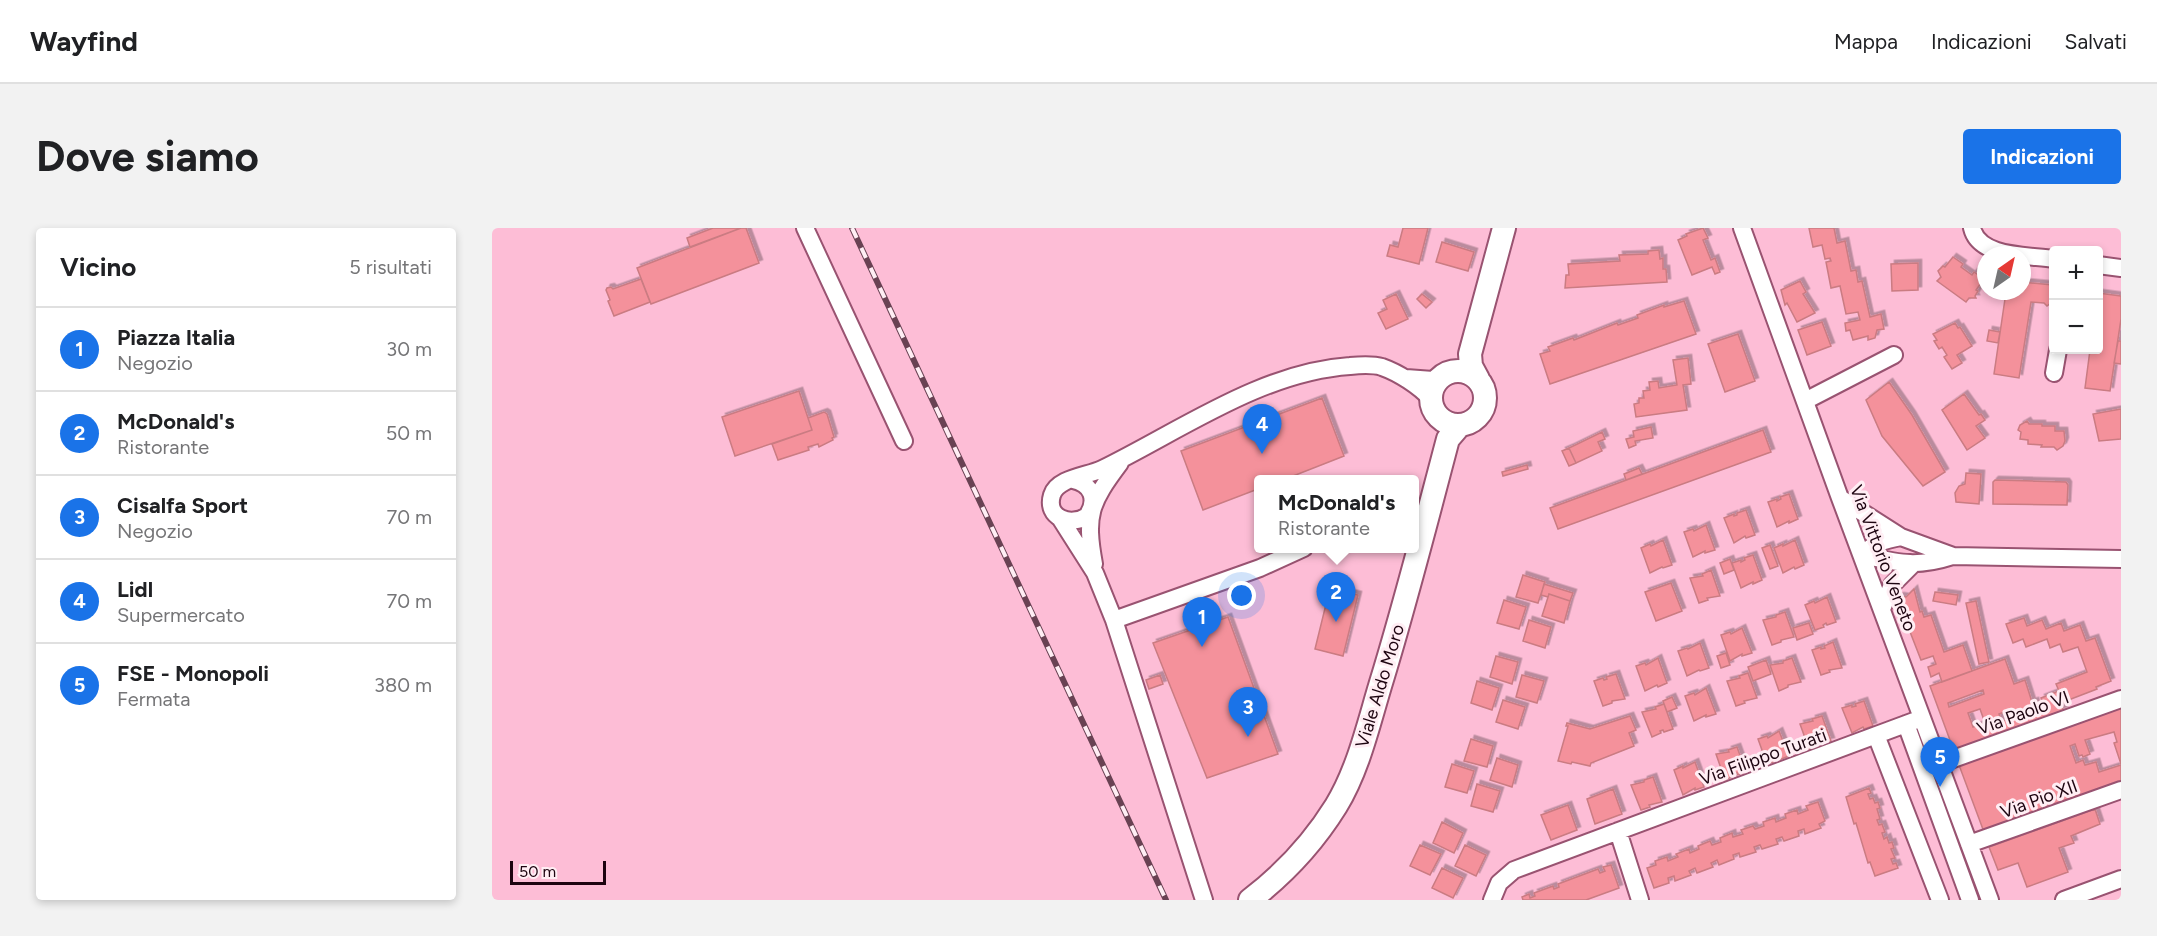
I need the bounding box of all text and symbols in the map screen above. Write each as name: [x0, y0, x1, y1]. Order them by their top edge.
text: Wayfind: [30, 24, 138, 58]
text: Mappa: [1834, 29, 1898, 54]
text: Indicazioni: [1931, 29, 2032, 54]
text: Salvati: [2065, 29, 2127, 54]
button: Indicazioni: [1963, 129, 2121, 184]
text: Dove siamo: [36, 131, 259, 182]
north arrow: [1977, 246, 2031, 300]
map controls: [2049, 246, 2103, 354]
button: +: [2049, 246, 2103, 300]
text: Vicino: [60, 251, 136, 283]
text: 5 risultati: [349, 255, 432, 279]
button: −: [2049, 300, 2103, 354]
text: Piazza Italia: [117, 324, 235, 351]
text: 1: [75, 337, 84, 361]
text: 30 m: [386, 337, 432, 361]
text: Negozio: [117, 351, 193, 375]
pin: 4: [1242, 404, 1282, 454]
text: McDonald's: [117, 408, 234, 435]
text: 2: [74, 421, 85, 445]
text: 50 m: [386, 421, 432, 445]
text: Ristorante: [117, 435, 209, 459]
popup: [1254, 475, 1419, 553]
street label: Via Vittorio Veneto: [1845, 482, 1921, 634]
text: McDonald's: [1278, 489, 1395, 516]
text: Cisalfa Sport: [117, 492, 248, 519]
text: 3: [74, 505, 85, 529]
text: 70 m: [386, 505, 432, 529]
text: Ristorante: [1278, 516, 1370, 540]
text: Negozio: [117, 519, 193, 543]
pin: 2: [1316, 572, 1356, 622]
text: Lidl: [117, 576, 153, 603]
your location: [1227, 581, 1256, 610]
text: 4: [73, 589, 86, 613]
text: 70 m: [386, 589, 432, 613]
pin: 1: [1182, 598, 1222, 647]
text: Supermercato: [117, 603, 245, 627]
street label: Viale Aldo Moro: [1351, 622, 1409, 750]
text: FSE - Monopoli: [117, 660, 269, 687]
text: 5: [74, 673, 85, 697]
text: 380 m: [374, 673, 432, 697]
street label: Via Paolo VI: [1974, 686, 2072, 740]
text: Fermata: [117, 687, 190, 711]
pin: 3: [1228, 688, 1268, 737]
street label: Via Filippo Turati: [1696, 724, 1830, 790]
pin: 5: [1920, 738, 1960, 787]
street label: Via Pio XII: [1997, 775, 2081, 823]
scale bar: [510, 858, 606, 886]
text: 50 m: [519, 862, 556, 881]

